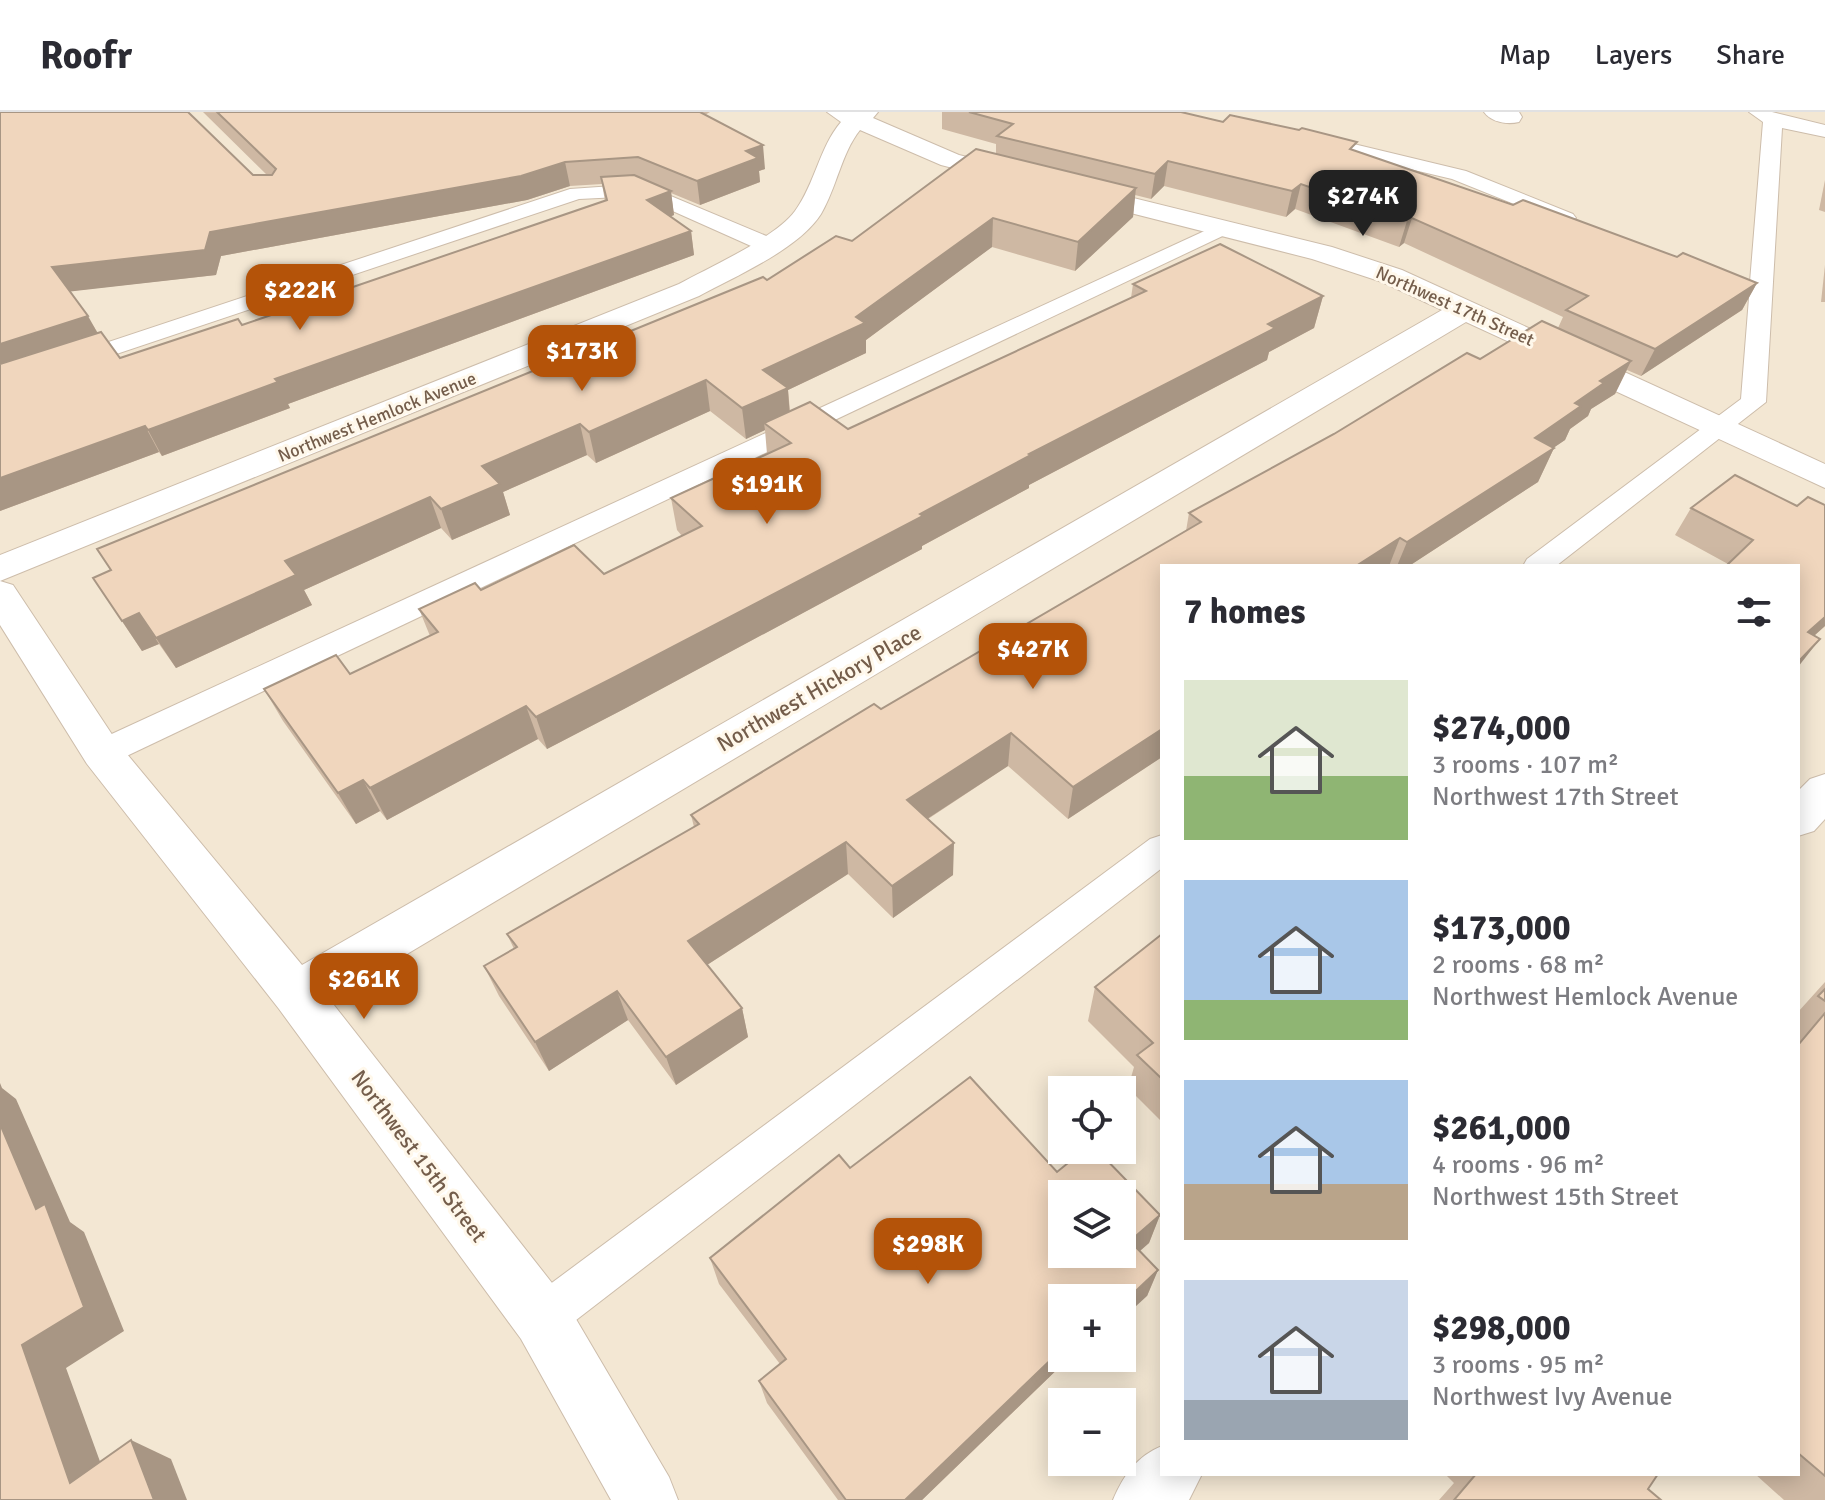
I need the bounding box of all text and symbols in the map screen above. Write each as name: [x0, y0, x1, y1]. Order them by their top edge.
text: Roofr: [40, 32, 132, 79]
text: Map: [1499, 38, 1551, 72]
text: Layers: [1595, 38, 1672, 72]
text: Share: [1716, 38, 1785, 72]
pin: $274K: [1307, 170, 1419, 238]
text: $274K: [1327, 180, 1399, 212]
street label: Northwest 17th Street: [1373, 261, 1537, 351]
pin: $222K: [244, 264, 356, 332]
text: $222K: [264, 274, 336, 306]
pin: $173K: [526, 325, 638, 393]
text: $173K: [546, 335, 618, 367]
street label: Northwest Hemlock Avenue: [275, 367, 479, 467]
pin: $191K: [711, 458, 823, 526]
text: $191K: [731, 468, 803, 500]
icon: filters: [1732, 590, 1776, 634]
text: 7 homes: [1184, 591, 1305, 633]
street label: Northwest Hickory Place: [712, 618, 926, 758]
pin: $427K: [977, 623, 1089, 691]
text: $427K: [997, 633, 1069, 665]
text: $274,000: [1432, 707, 1571, 749]
icon: home: [1248, 712, 1344, 808]
text: 3 rooms · 107 m²: [1432, 749, 1619, 781]
text: Northwest 17th Street: [1432, 781, 1679, 813]
text: $173,000: [1432, 907, 1571, 949]
icon: home: [1248, 912, 1344, 1008]
text: 2 rooms · 68 m²: [1432, 949, 1605, 981]
pin: $261K: [308, 953, 420, 1021]
text: $261K: [328, 963, 400, 995]
text: Northwest Hemlock Avenue: [1432, 981, 1738, 1013]
street label: Northwest 15th Street: [345, 1065, 493, 1248]
map controls: [1048, 1076, 1136, 1476]
button: locate: [1048, 1076, 1136, 1164]
text: $261,000: [1432, 1107, 1571, 1149]
icon: home: [1248, 1112, 1344, 1208]
text: 4 rooms · 96 m²: [1432, 1149, 1605, 1181]
button: layers: [1048, 1180, 1136, 1268]
text: Northwest 15th Street: [1432, 1181, 1679, 1213]
pin: $298K: [872, 1218, 984, 1286]
text: $298K: [892, 1228, 964, 1260]
button: +: [1048, 1284, 1136, 1372]
text: $298,000: [1432, 1307, 1571, 1349]
icon: home: [1248, 1312, 1344, 1408]
text: 3 rooms · 95 m²: [1432, 1349, 1605, 1381]
text: Northwest Ivy Avenue: [1432, 1381, 1672, 1413]
button: −: [1048, 1388, 1136, 1476]

